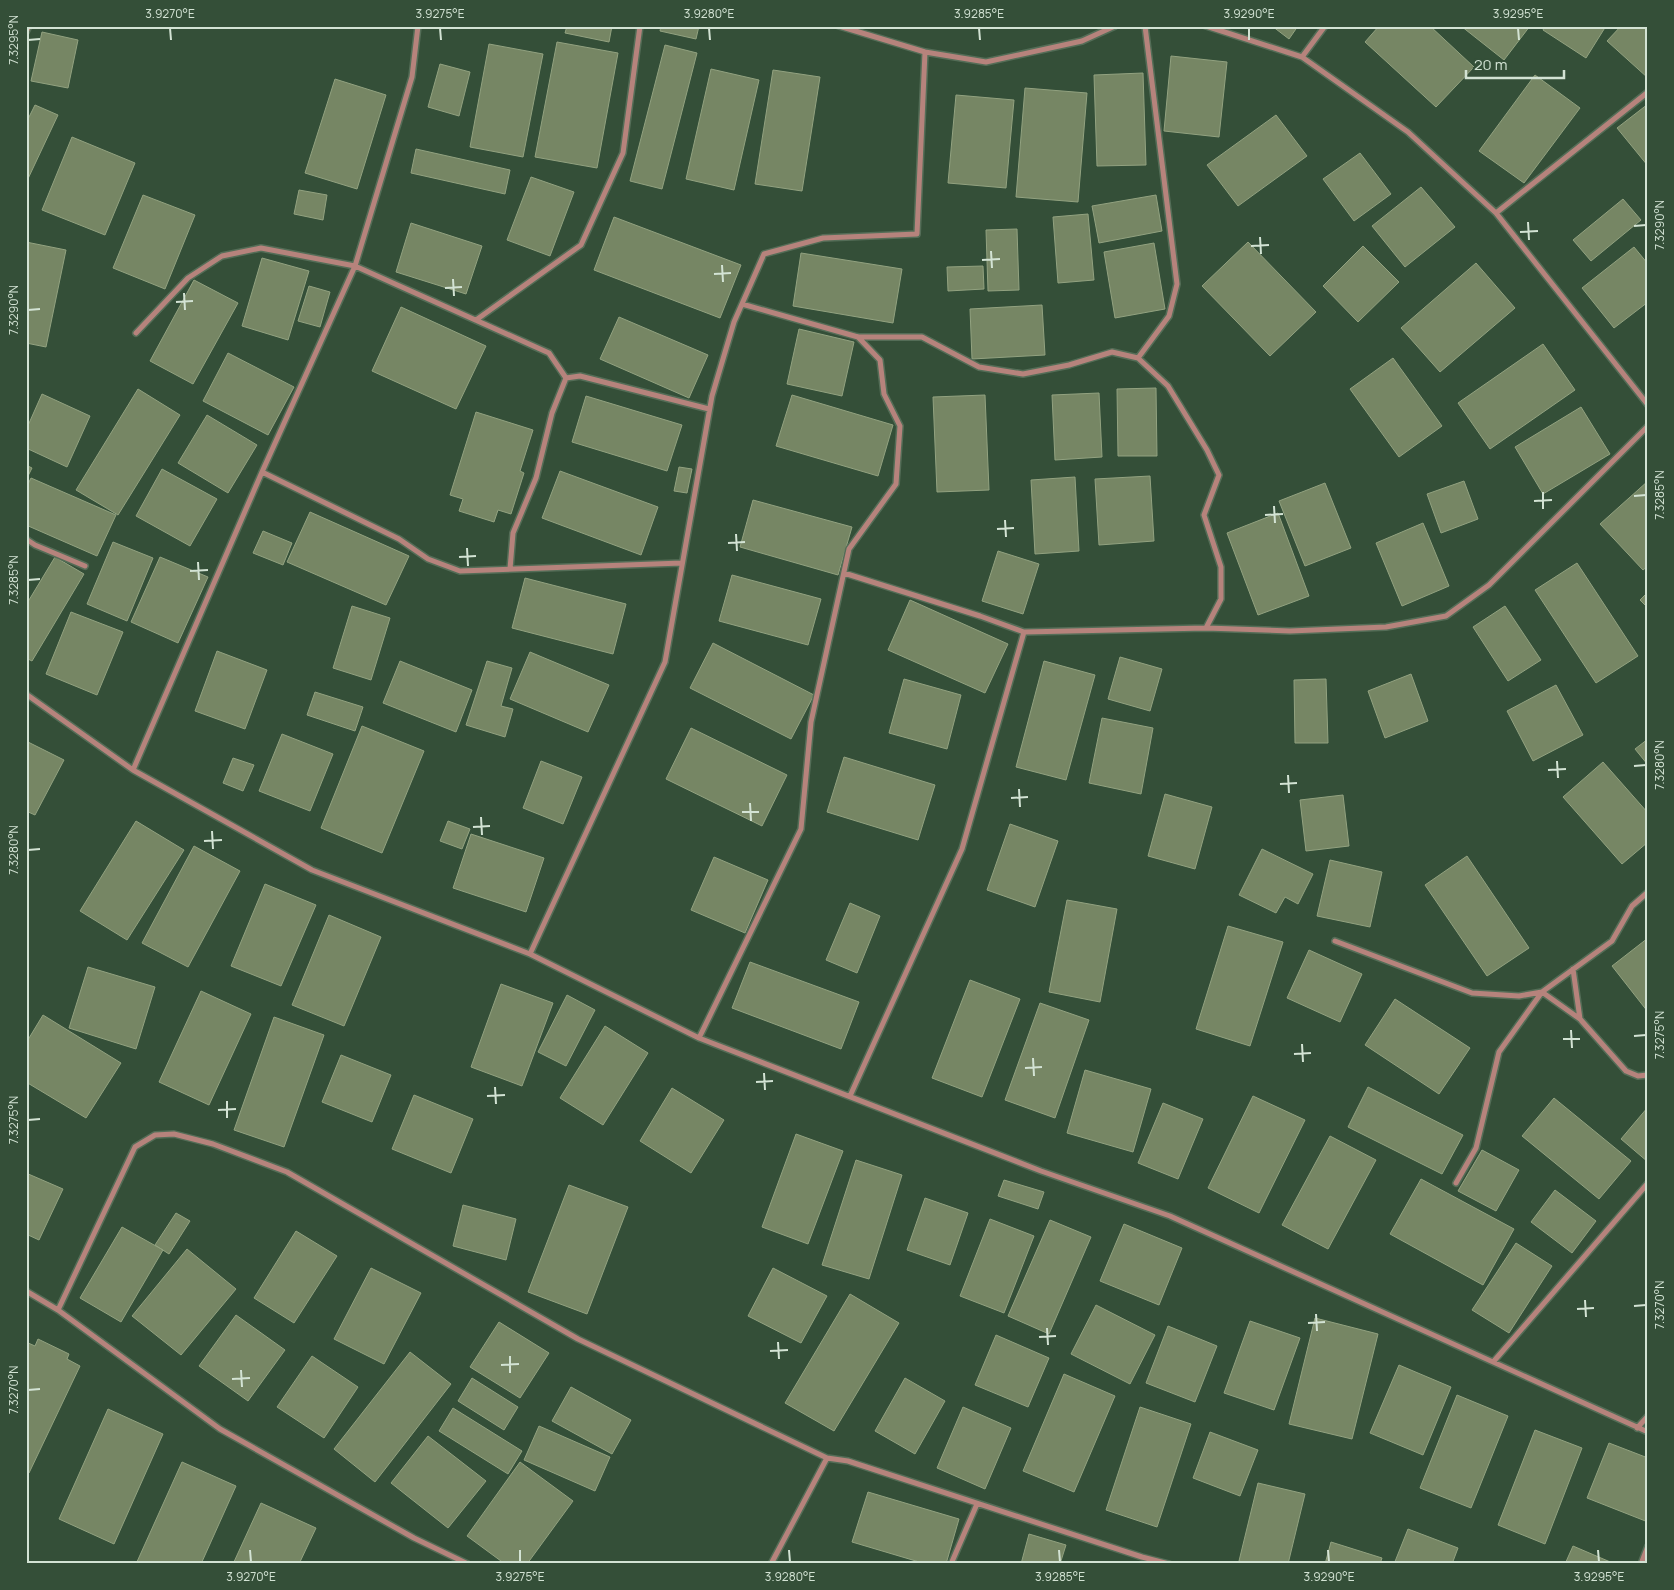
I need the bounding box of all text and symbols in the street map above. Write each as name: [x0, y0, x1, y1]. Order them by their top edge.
text: 3.9270°E: [145, 5, 195, 22]
text: 3.9275°E: [415, 5, 465, 22]
text: 3.9280°E: [684, 5, 734, 22]
text: 3.9285°E: [954, 5, 1004, 22]
text: 3.9290°E: [1224, 5, 1275, 22]
text: 3.9295°E: [1493, 5, 1543, 22]
text: 7.3295°N: [5, 15, 22, 65]
scale bar: [1466, 48, 1564, 80]
text: 20 m: [1474, 54, 1507, 75]
text: 7.3290°N: [1651, 200, 1668, 250]
text: 7.3290°N: [5, 285, 22, 335]
text: 7.3285°N: [1651, 470, 1668, 520]
text: 7.3285°N: [5, 555, 22, 605]
text: 7.3280°N: [1651, 740, 1668, 790]
text: 7.3280°N: [5, 825, 22, 875]
text: 7.3275°N: [1651, 1011, 1668, 1059]
text: 7.3275°N: [5, 1096, 22, 1144]
text: 7.3270°N: [1651, 1281, 1668, 1329]
text: 7.3270°N: [5, 1366, 22, 1414]
text: 3.9270°E: [226, 1568, 276, 1585]
text: 3.9275°E: [495, 1568, 545, 1585]
text: 3.9280°E: [765, 1568, 815, 1585]
text: 3.9285°E: [1035, 1568, 1085, 1585]
text: 3.9290°E: [1304, 1568, 1355, 1585]
text: 3.9295°E: [1574, 1568, 1624, 1585]

